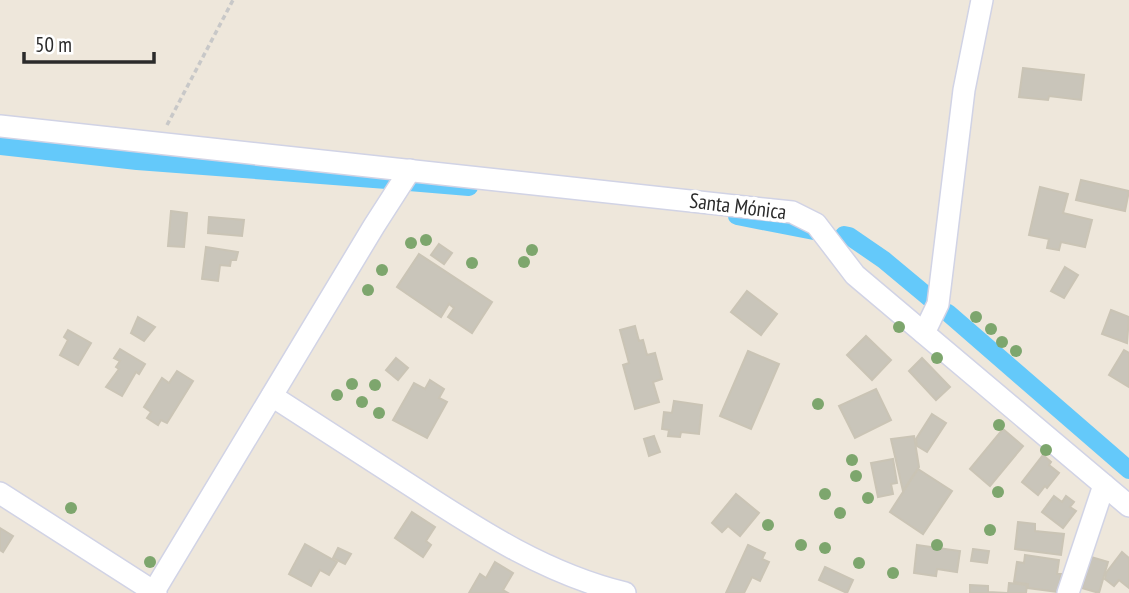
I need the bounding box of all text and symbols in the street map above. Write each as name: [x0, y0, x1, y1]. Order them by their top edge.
scale bar: [24, 21, 154, 65]
text: 50 m: [35, 31, 72, 58]
street label: Santa Mónica: [688, 187, 788, 225]

